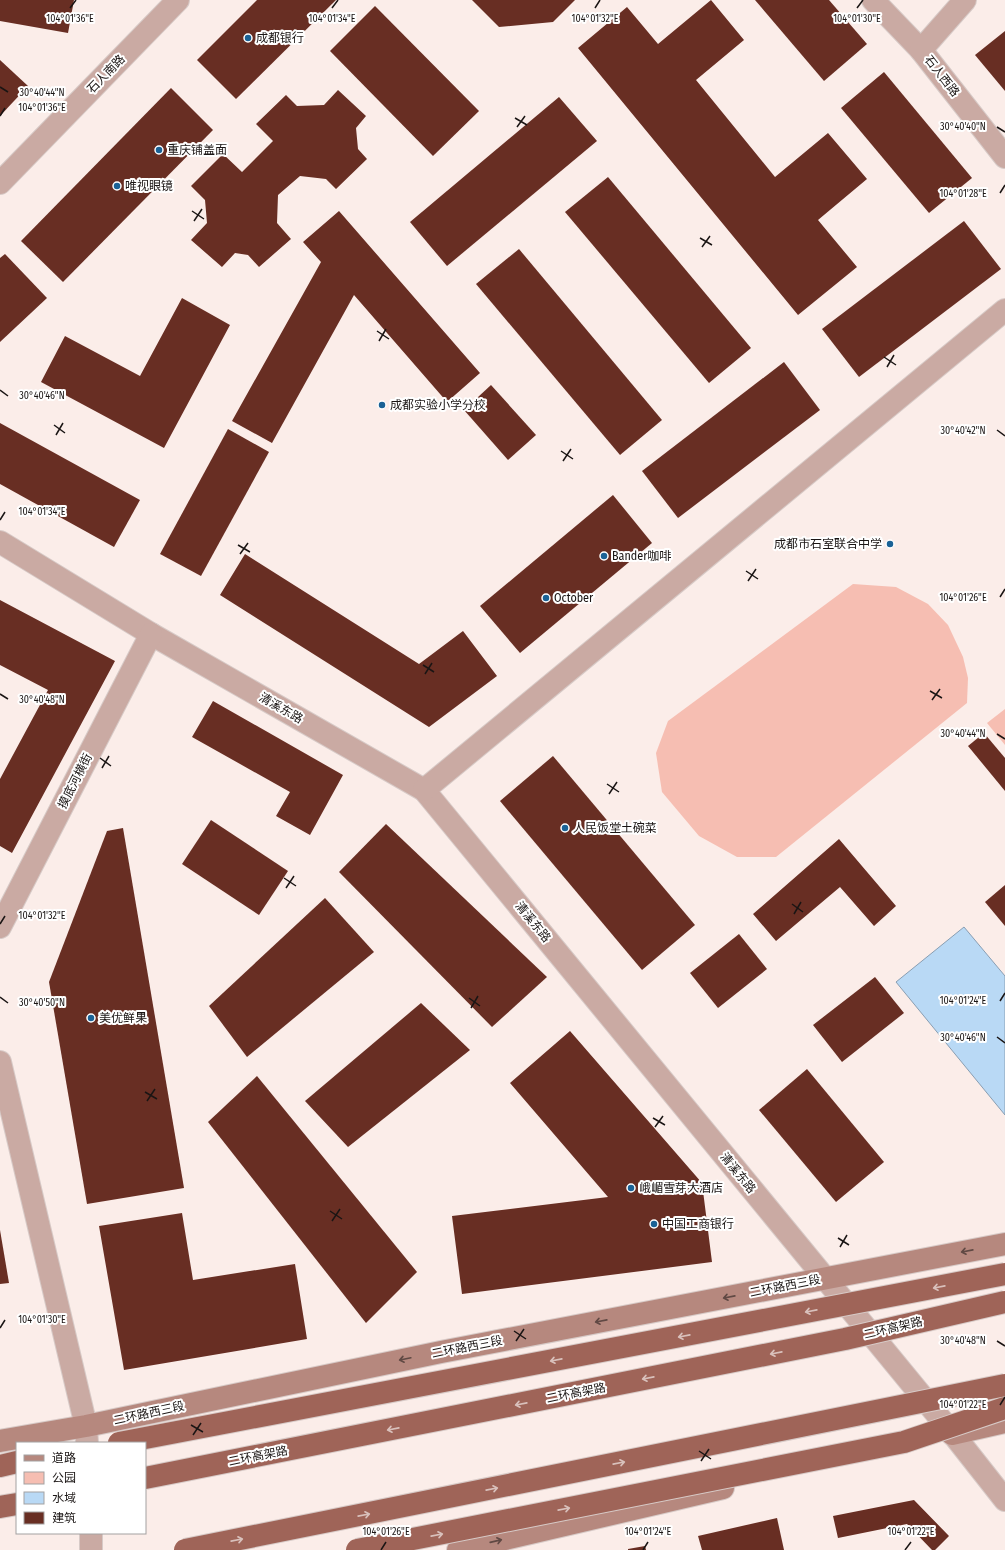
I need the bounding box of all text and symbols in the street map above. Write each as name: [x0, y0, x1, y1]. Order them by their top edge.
text: 104°01'36"E: [46, 13, 94, 25]
text: 104°01'34"E: [309, 13, 356, 25]
text: 104°01'32"E: [572, 13, 619, 25]
text: 104°01'30"E: [833, 13, 881, 25]
place label: 成都银行: [256, 31, 304, 45]
marker: 成都银行: [243, 33, 253, 43]
street label: 石人南路: [84, 52, 128, 96]
street label: 石人西路: [922, 53, 962, 99]
text: 30°40'44"N: [19, 87, 65, 99]
text: 104°01'36"E: [18, 102, 66, 114]
text: 30°40'40"N: [940, 121, 986, 133]
place label: 重庆铺盖面: [167, 143, 227, 157]
marker: 重庆铺盖面: [154, 145, 164, 155]
place label: 唯视眼镜: [125, 179, 173, 193]
marker: 唯视眼镜: [112, 181, 122, 191]
text: 104°01'28"E: [939, 188, 987, 200]
text: 30°40'46"N: [19, 390, 65, 402]
place label: 成都实验小学分校: [390, 398, 486, 412]
marker: 成都实验小学分校: [377, 400, 387, 410]
text: 30°40'42"N: [941, 425, 985, 437]
text: 104°01'34"E: [19, 506, 66, 518]
place label: 成都市石室联合中学: [774, 537, 882, 551]
marker: 成都市石室联合中学: [885, 539, 895, 549]
place label: Bander咖啡: [612, 549, 671, 563]
marker: Bander咖啡: [599, 551, 609, 561]
place label: October: [554, 591, 594, 605]
text: 104°01'26"E: [939, 592, 987, 604]
marker: October: [541, 593, 551, 603]
street label: 清溪东路: [257, 690, 305, 726]
text: 30°40'48"N: [19, 694, 65, 706]
text: 30°40'44"N: [940, 728, 986, 740]
street label: 摸底河横街: [55, 751, 95, 811]
place label: 人民饭堂土碗菜: [573, 821, 657, 835]
marker: 人民饭堂土碗菜: [560, 823, 570, 833]
street label: 清溪东路: [512, 899, 554, 945]
text: 104°01'32"E: [19, 910, 66, 922]
text: 104°01'24"E: [940, 995, 987, 1007]
text: 30°40'50"N: [19, 997, 65, 1009]
place label: 美优鲜果: [99, 1011, 147, 1025]
marker: 美优鲜果: [86, 1013, 96, 1023]
text: 30°40'46"N: [940, 1032, 986, 1044]
street label: 清溪东路: [717, 1150, 759, 1196]
place label: 峨嵋雪芽大酒店: [639, 1181, 723, 1195]
marker: 峨嵋雪芽大酒店: [626, 1183, 636, 1193]
place label: 中国工商银行: [662, 1217, 734, 1231]
marker: 中国工商银行: [649, 1219, 659, 1229]
one-way arrow: [961, 1248, 974, 1256]
street label: 二环路西三段: [748, 1272, 822, 1300]
one-way arrow: [933, 1283, 946, 1291]
one-way arrow: [723, 1293, 736, 1301]
one-way arrow: [805, 1308, 818, 1316]
text: 104°01'30"E: [18, 1314, 66, 1326]
street label: 二环高架路: [862, 1314, 924, 1342]
one-way arrow: [595, 1318, 608, 1326]
one-way arrow: [678, 1332, 691, 1340]
street label: 二环路西三段: [430, 1333, 504, 1361]
text: 30°40'48"N: [940, 1335, 986, 1347]
one-way arrow: [769, 1349, 782, 1357]
one-way arrow: [399, 1356, 412, 1364]
one-way arrow: [550, 1356, 563, 1364]
one-way arrow: [642, 1375, 655, 1383]
street label: 二环高架路: [545, 1380, 607, 1406]
street label: 二环路西三段: [112, 1399, 186, 1427]
text: 104°01'22"E: [940, 1399, 987, 1411]
one-way arrow: [514, 1400, 527, 1408]
one-way arrow: [387, 1425, 400, 1433]
legend: [16, 1442, 146, 1534]
street label: 二环高架路: [227, 1443, 289, 1469]
text: 道路: [52, 1451, 76, 1465]
one-way arrow: [612, 1459, 625, 1467]
text: 公园: [52, 1471, 76, 1485]
one-way arrow: [485, 1485, 498, 1493]
text: 水域: [52, 1491, 76, 1505]
one-way arrow: [557, 1505, 570, 1513]
text: 建筑: [52, 1511, 76, 1525]
one-way arrow: [357, 1511, 370, 1519]
text: 104°01'26"E: [362, 1526, 410, 1538]
text: 104°01'24"E: [625, 1526, 672, 1538]
text: 104°01'22"E: [888, 1526, 935, 1538]
one-way arrow: [430, 1530, 443, 1538]
one-way arrow: [230, 1536, 243, 1544]
one-way arrow: [489, 1537, 502, 1545]

